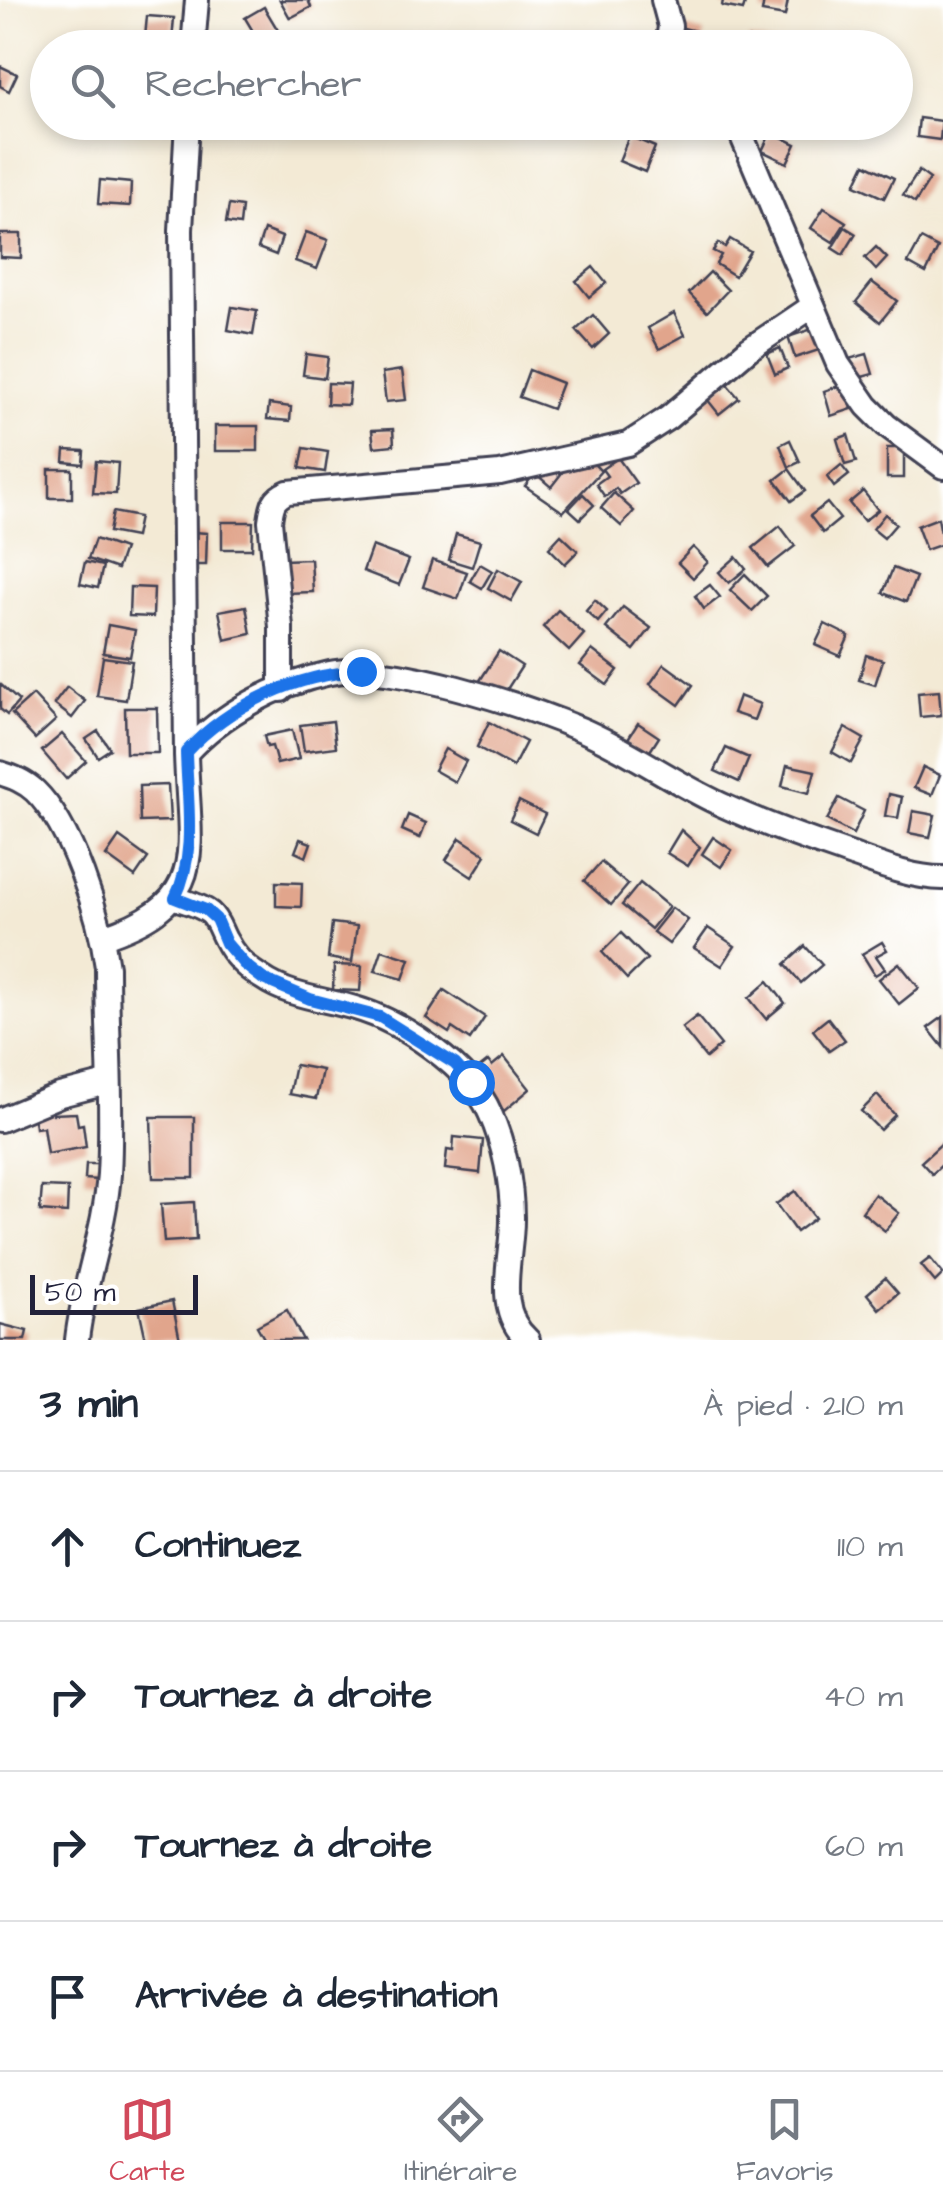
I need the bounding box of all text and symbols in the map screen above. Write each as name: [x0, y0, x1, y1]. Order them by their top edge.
search box: [30, 30, 913, 140]
icon: search: [65, 58, 120, 113]
text: Rechercher: [145, 59, 361, 111]
route end: [339, 649, 385, 695]
route start: [449, 1060, 495, 1106]
scale bar: [30, 1270, 198, 1314]
text: 50 m: [45, 1273, 116, 1312]
text: 3 min: [40, 1376, 138, 1434]
text: À pied · 210 m: [703, 1383, 903, 1428]
icon: ahead: [40, 1519, 95, 1574]
text: Continuez: [135, 1520, 301, 1572]
text: 110 m: [837, 1524, 903, 1569]
icon: right: [40, 1669, 95, 1724]
text: Tournez à droite: [135, 1670, 432, 1722]
text: 40 m: [823, 1674, 903, 1719]
icon: right: [40, 1819, 95, 1874]
text: Tournez à droite: [135, 1820, 432, 1872]
text: 60 m: [825, 1824, 903, 1869]
icon: arrive: [40, 1969, 95, 2024]
text: Arrivée à destination: [135, 1970, 498, 2022]
tab: Carte: [109, 2092, 185, 2191]
tab: Itinéraire: [404, 2092, 517, 2191]
tab: Favoris: [736, 2092, 834, 2191]

